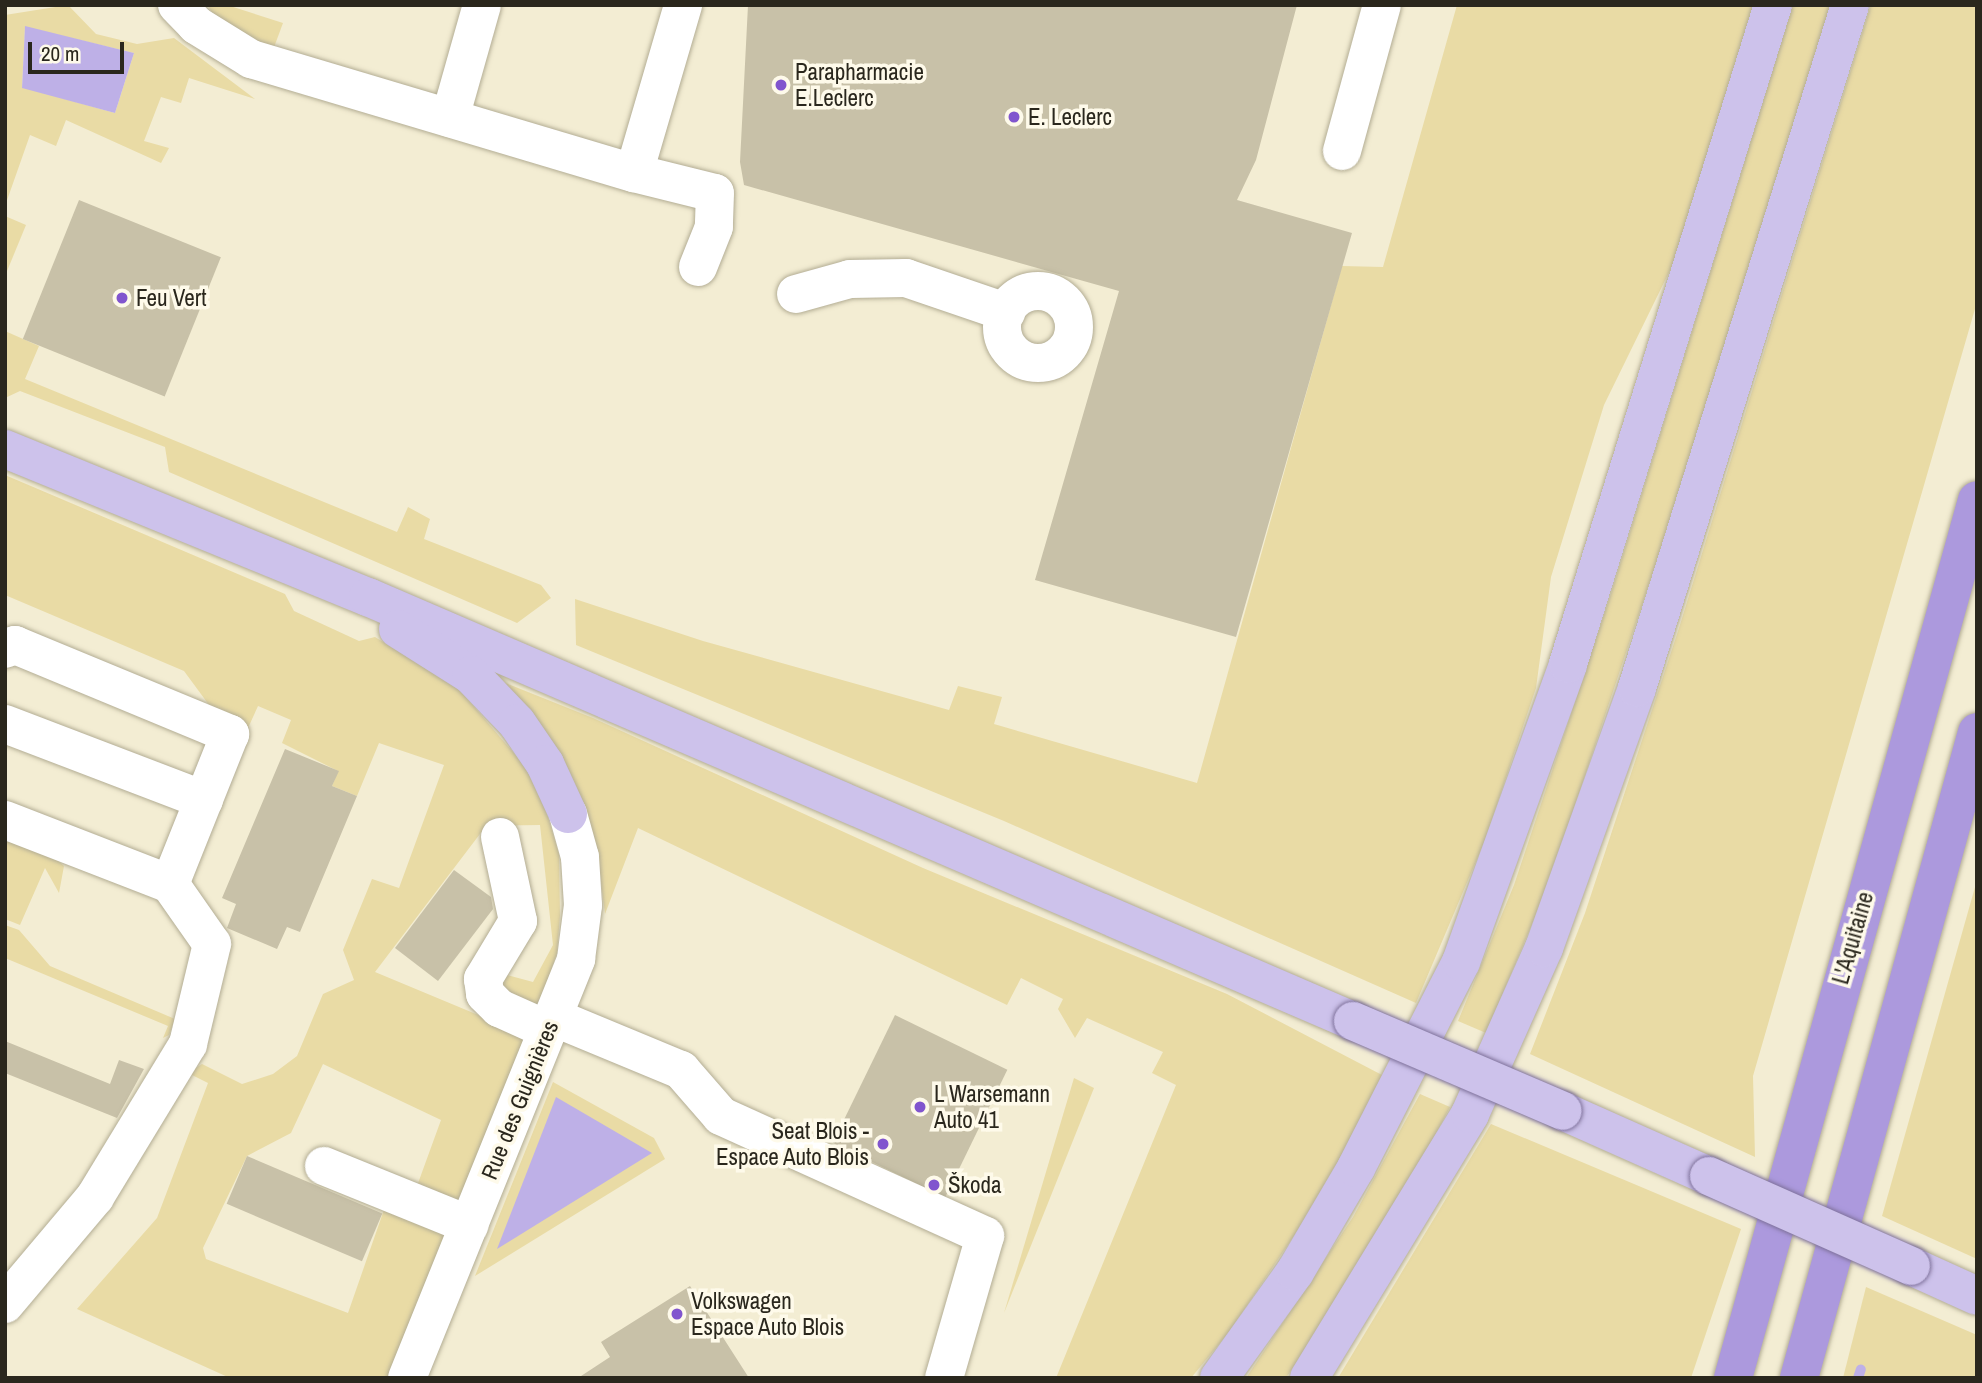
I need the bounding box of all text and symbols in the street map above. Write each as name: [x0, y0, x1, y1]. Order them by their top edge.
scale bar: [32, 28, 128, 72]
text: 20 m: [41, 39, 79, 68]
place label: Parapharmacie E.Leclerc: [795, 58, 924, 112]
marker: Parapharmacie E.Leclerc: [773, 77, 789, 93]
place label: E. Leclerc: [1028, 103, 1112, 131]
marker: E. Leclerc: [1006, 109, 1022, 125]
place label: Feu Vert: [136, 284, 206, 312]
marker: Feu Vert: [114, 290, 130, 306]
street label: L'Aquitaine: [1827, 889, 1879, 987]
street label: Rue des Guignières: [476, 1017, 564, 1183]
place label: L Warsemann Auto 41: [934, 1080, 1051, 1134]
marker: L Warsemann Auto 41: [912, 1099, 928, 1115]
place label: Seat Blois - Espace Auto Blois: [715, 1117, 869, 1171]
marker: Seat Blois - Espace Auto Blois: [875, 1136, 891, 1152]
place label: Škoda: [948, 1171, 1001, 1199]
marker: Škoda: [926, 1177, 942, 1193]
place label: Volkswagen Espace Auto Blois: [691, 1287, 845, 1341]
marker: Volkswagen Espace Auto Blois: [669, 1306, 685, 1322]

